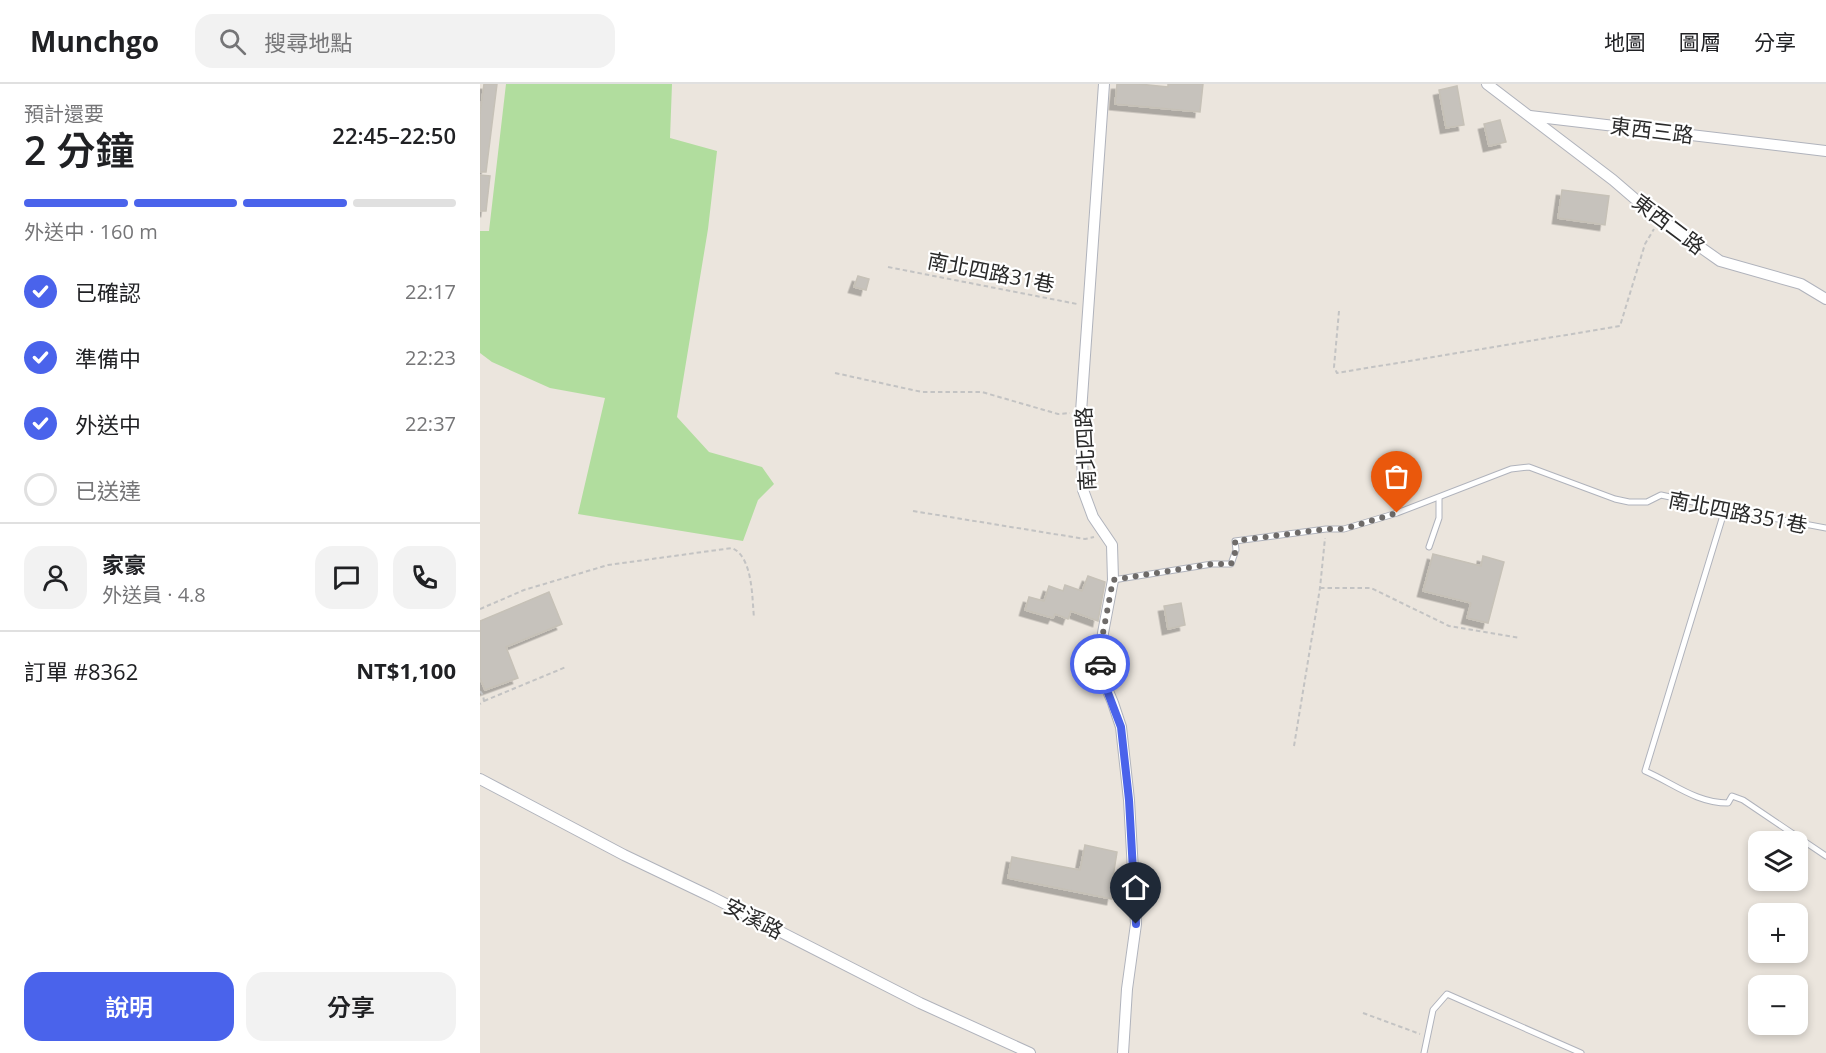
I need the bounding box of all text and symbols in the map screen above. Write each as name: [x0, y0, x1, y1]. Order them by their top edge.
search box: [195, 14, 615, 68]
text: Munchgo: [30, 22, 159, 60]
icon: search: [216, 25, 249, 58]
text: 搜尋地點: [264, 27, 352, 57]
text: 地圖: [1604, 28, 1646, 56]
text: 圖層: [1679, 28, 1721, 56]
text: 分享: [1754, 28, 1796, 56]
text: 預計還要: [24, 100, 104, 127]
street label: 東西三路: [1609, 111, 1695, 149]
text: 22:45–22:50: [332, 120, 456, 150]
text: 2 分鐘: [24, 123, 134, 176]
street label: 東西二路: [1627, 188, 1711, 260]
text: 外送中 · 160 m: [24, 218, 158, 245]
street label: 南北四路31巷: [925, 246, 1057, 298]
icon: check: [24, 275, 57, 308]
text: 已確認: [75, 277, 141, 307]
text: 22:17: [405, 278, 456, 305]
icon: check: [24, 341, 57, 374]
text: 準備中: [75, 343, 141, 373]
text: 22:23: [405, 344, 456, 371]
street label: 南北四路: [1069, 406, 1101, 492]
icon: check: [24, 407, 57, 440]
text: 外送中: [75, 409, 141, 439]
text: 22:37: [405, 410, 456, 437]
pin: [1371, 451, 1422, 513]
icon: bag: [1380, 460, 1413, 493]
text: 已送達: [75, 475, 141, 505]
street label: 南北四路351巷: [1666, 485, 1810, 539]
button: person: [24, 546, 87, 609]
button: chat: [315, 546, 378, 609]
button: phone: [393, 546, 456, 609]
text: 家豪: [102, 549, 146, 579]
text: 外送員 · 4.8: [102, 581, 206, 608]
courier: [1070, 634, 1130, 694]
icon: car: [1084, 648, 1117, 681]
text: NT$1,100: [356, 655, 456, 685]
text: 訂單 #8362: [24, 656, 138, 686]
map controls: [1748, 831, 1808, 1035]
button: layers: [1748, 831, 1808, 891]
pin: [1110, 862, 1161, 924]
icon: home: [1119, 871, 1152, 904]
street label: 安溪路: [720, 891, 788, 945]
button: +: [1748, 903, 1808, 963]
button: 說明: [24, 972, 234, 1041]
button: 分享: [246, 972, 456, 1041]
button: −: [1748, 975, 1808, 1035]

